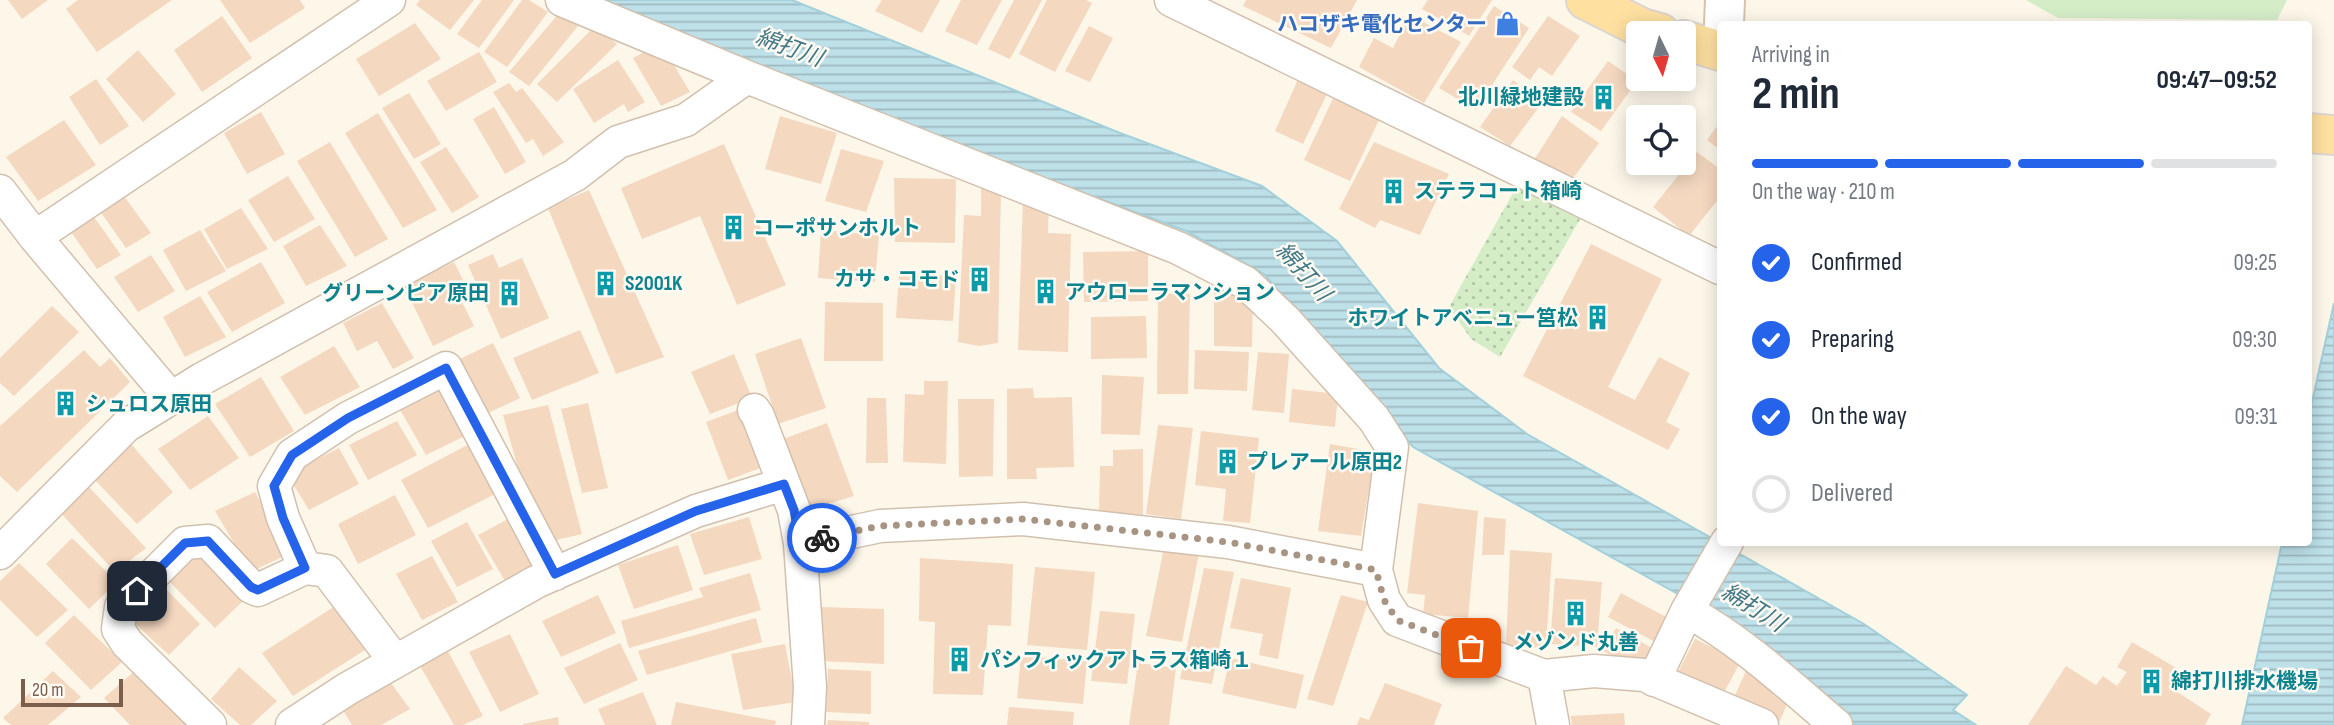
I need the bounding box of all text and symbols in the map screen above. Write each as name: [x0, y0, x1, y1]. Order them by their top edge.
shop icon: ハコザキ電化センター: [1493, 10, 1521, 38]
place label: ハコザキ電化センター: [1277, 12, 1487, 37]
north arrow: [1626, 21, 1696, 91]
map controls: [1626, 21, 1696, 175]
water label: 綿打川: [752, 23, 829, 74]
text: Arriving in: [1752, 41, 1830, 69]
text: 09:47–09:52: [2156, 65, 2277, 96]
text: 2 min: [1752, 67, 1840, 122]
building icon: 北川緑地建設: [1590, 83, 1618, 111]
place label: 北川緑地建設: [1458, 85, 1584, 110]
button: locate: [1626, 105, 1696, 175]
building icon: ステラコート箱崎: [1380, 177, 1408, 205]
text: On the way · 210 m: [1752, 178, 1895, 206]
place label: ステラコート箱崎: [1414, 179, 1582, 204]
building icon: コーポサンホルト: [719, 214, 747, 242]
place label: コーポサンホルト: [753, 216, 921, 241]
water label: 綿打川: [1270, 237, 1338, 309]
icon: check: [1752, 244, 1790, 282]
text: Confirmed: [1811, 247, 1902, 278]
text: 09:25: [2234, 249, 2277, 277]
building icon: カサ・コモド: [966, 265, 994, 293]
place label: カサ・コモド: [834, 267, 960, 292]
building icon: S2001K: [591, 269, 619, 297]
place label: S2001K: [625, 271, 683, 296]
building icon: アウローラマンション: [1031, 278, 1059, 306]
building icon: グリーンピア原田: [495, 279, 523, 307]
place label: アウローラマンション: [1065, 280, 1275, 305]
place label: グリーンピア原田: [322, 281, 489, 306]
building icon: ホワイトアベニュー筥松: [1584, 304, 1612, 332]
place label: ホワイトアベニュー筥松: [1347, 306, 1578, 331]
icon: check: [1752, 321, 1790, 359]
text: Preparing: [1811, 324, 1894, 355]
text: 09:30: [2232, 326, 2277, 354]
building icon: シュロス原田: [52, 390, 80, 418]
place label: シュロス原田: [86, 392, 212, 417]
icon: check: [1752, 398, 1790, 436]
text: On the way: [1811, 401, 1907, 432]
text: 09:31: [2235, 403, 2277, 431]
building icon: プレアール原田2: [1213, 448, 1241, 476]
place label: プレアール原田2: [1247, 450, 1402, 475]
text: Delivered: [1811, 478, 1893, 509]
courier: [787, 503, 857, 573]
icon: bike: [803, 519, 841, 557]
pin: [107, 561, 167, 621]
icon: home: [118, 572, 156, 610]
water label: 綿打川: [1716, 578, 1792, 640]
building icon: メゾンド丸善: [1562, 599, 1590, 627]
pin: [1441, 618, 1501, 678]
icon: bag: [1452, 629, 1490, 667]
place label: メゾンド丸善: [1513, 630, 1639, 655]
building icon: パシフィックアトラス箱崎１: [946, 646, 974, 674]
place label: パシフィックアトラス箱崎１: [980, 648, 1252, 673]
building icon: 綿打川排水機場: [2137, 667, 2165, 695]
place label: 綿打川排水機場: [2171, 669, 2318, 694]
scale bar: [21, 676, 122, 708]
text: 20 m: [32, 679, 64, 702]

